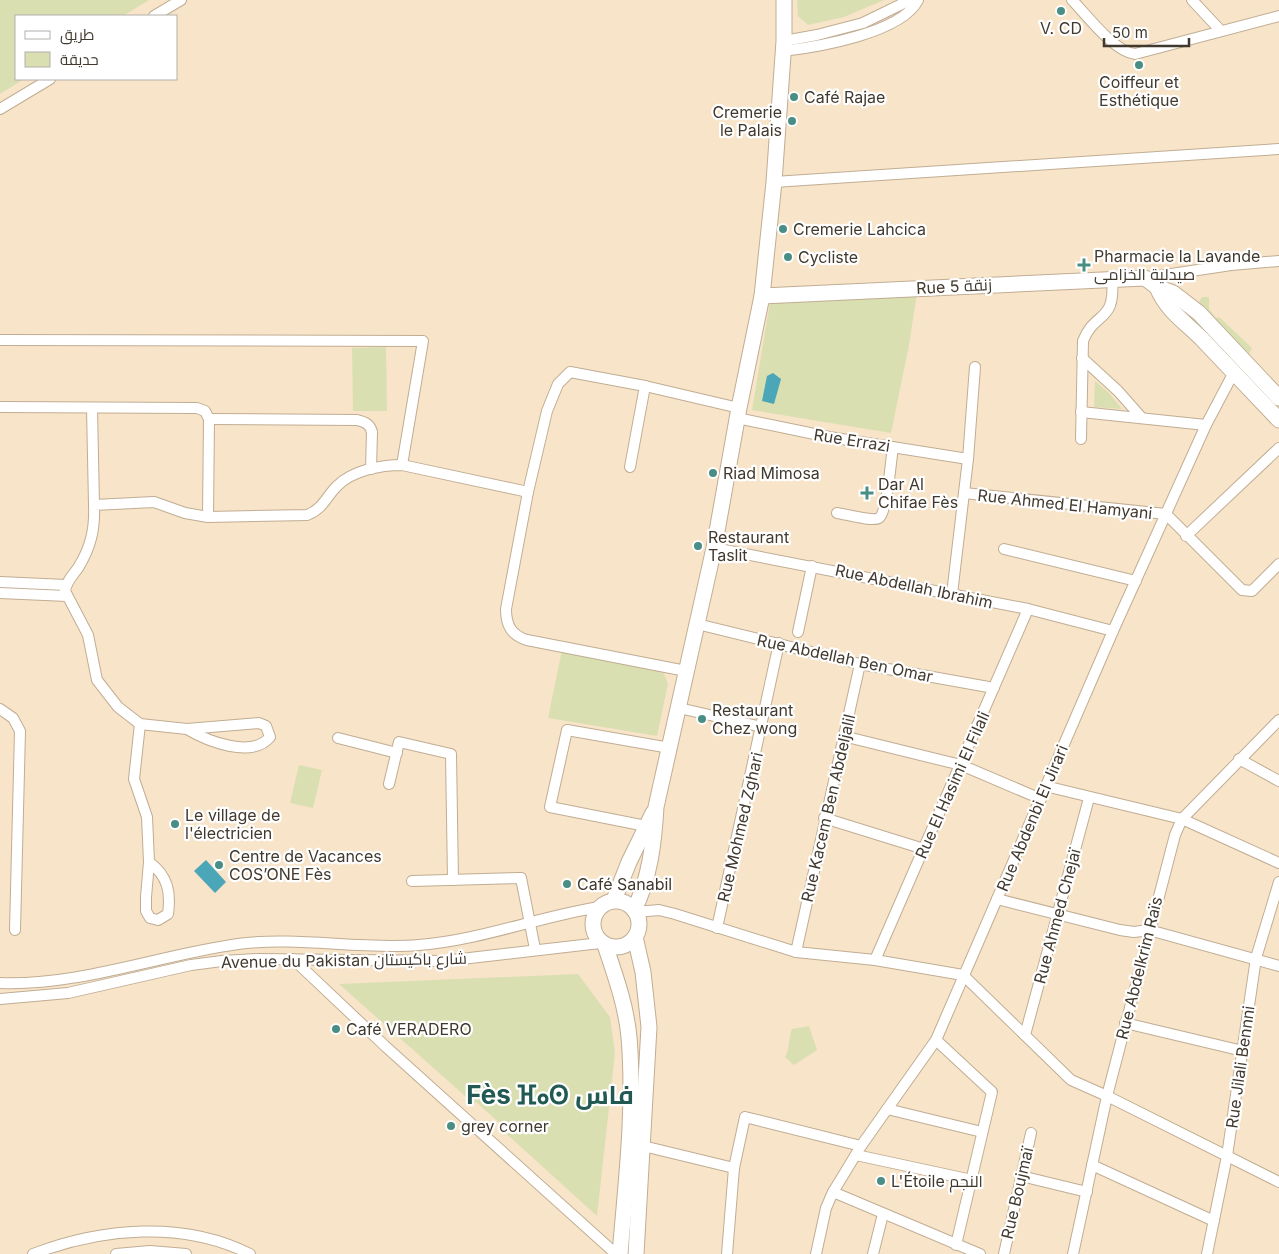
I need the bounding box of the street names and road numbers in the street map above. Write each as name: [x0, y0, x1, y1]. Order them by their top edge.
street label: Rue 5 زنقة: [916, 274, 992, 298]
street label: Rue Errazi: [812, 424, 892, 456]
street label: Rue Ahmed El Hamyani: [977, 485, 1153, 523]
street label: Rue Abdellah Ibrahim: [833, 560, 995, 612]
street label: Rue Abdellah Ben Omar: [755, 630, 935, 686]
street label: Rue El Hasimi El Filali: [911, 708, 993, 862]
street label: Rue Kacem Ben Abdeljalil: [797, 712, 859, 904]
street label: Rue Abdenbi El Jirari: [992, 742, 1072, 894]
street label: Rue Mohmed Zghari: [713, 750, 767, 904]
street label: Rue Ahmed Chejaï: [1029, 845, 1085, 986]
street label: Rue Abdelkrim Raïs: [1112, 895, 1166, 1041]
street label: Avenue du Pakistan شارع باكيستان: [221, 948, 467, 974]
street label: Rue Jilali Bennni: [1221, 1004, 1259, 1130]
street label: Rue Boujmaï: [997, 1144, 1038, 1241]

